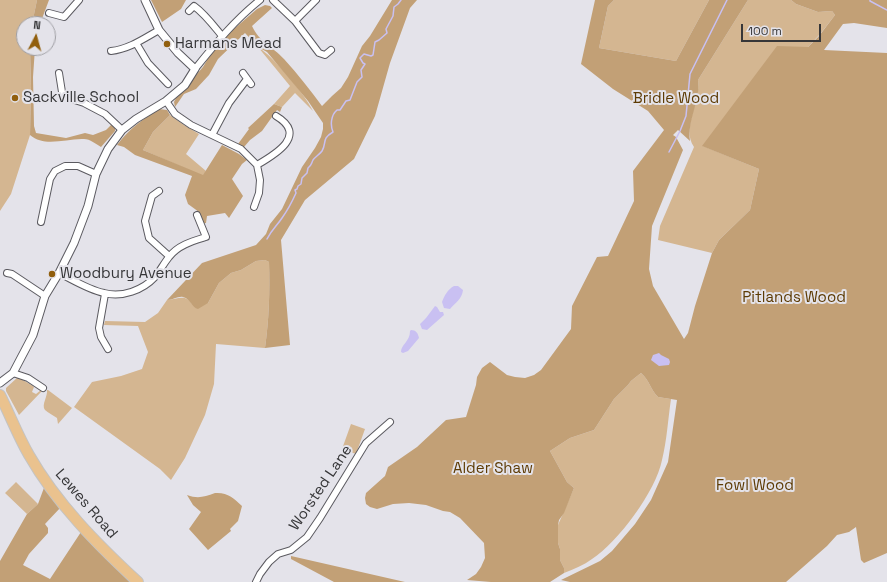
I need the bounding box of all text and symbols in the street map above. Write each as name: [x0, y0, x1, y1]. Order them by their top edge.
north arrow: [16, 16, 56, 56]
scale bar: [743, 16, 823, 42]
text: N: [33, 18, 42, 32]
text: 100 m: [748, 23, 782, 39]
place label: Harmans Mead: [175, 35, 282, 53]
marker: Harmans Mead: [162, 39, 172, 49]
place label: Sackville School: [23, 89, 139, 107]
park label: Bridle Wood: [633, 90, 719, 108]
marker: Sackville School: [10, 93, 20, 103]
place label: Woodbury Avenue: [60, 265, 192, 283]
marker: Woodbury Avenue: [47, 269, 57, 279]
park label: Pitlands Wood: [742, 289, 846, 307]
street label: Worsted Lane: [286, 442, 356, 534]
park label: Alder Shaw: [453, 460, 533, 478]
street label: Lewes Road: [51, 466, 121, 542]
park label: Fowl Wood: [716, 477, 794, 495]

